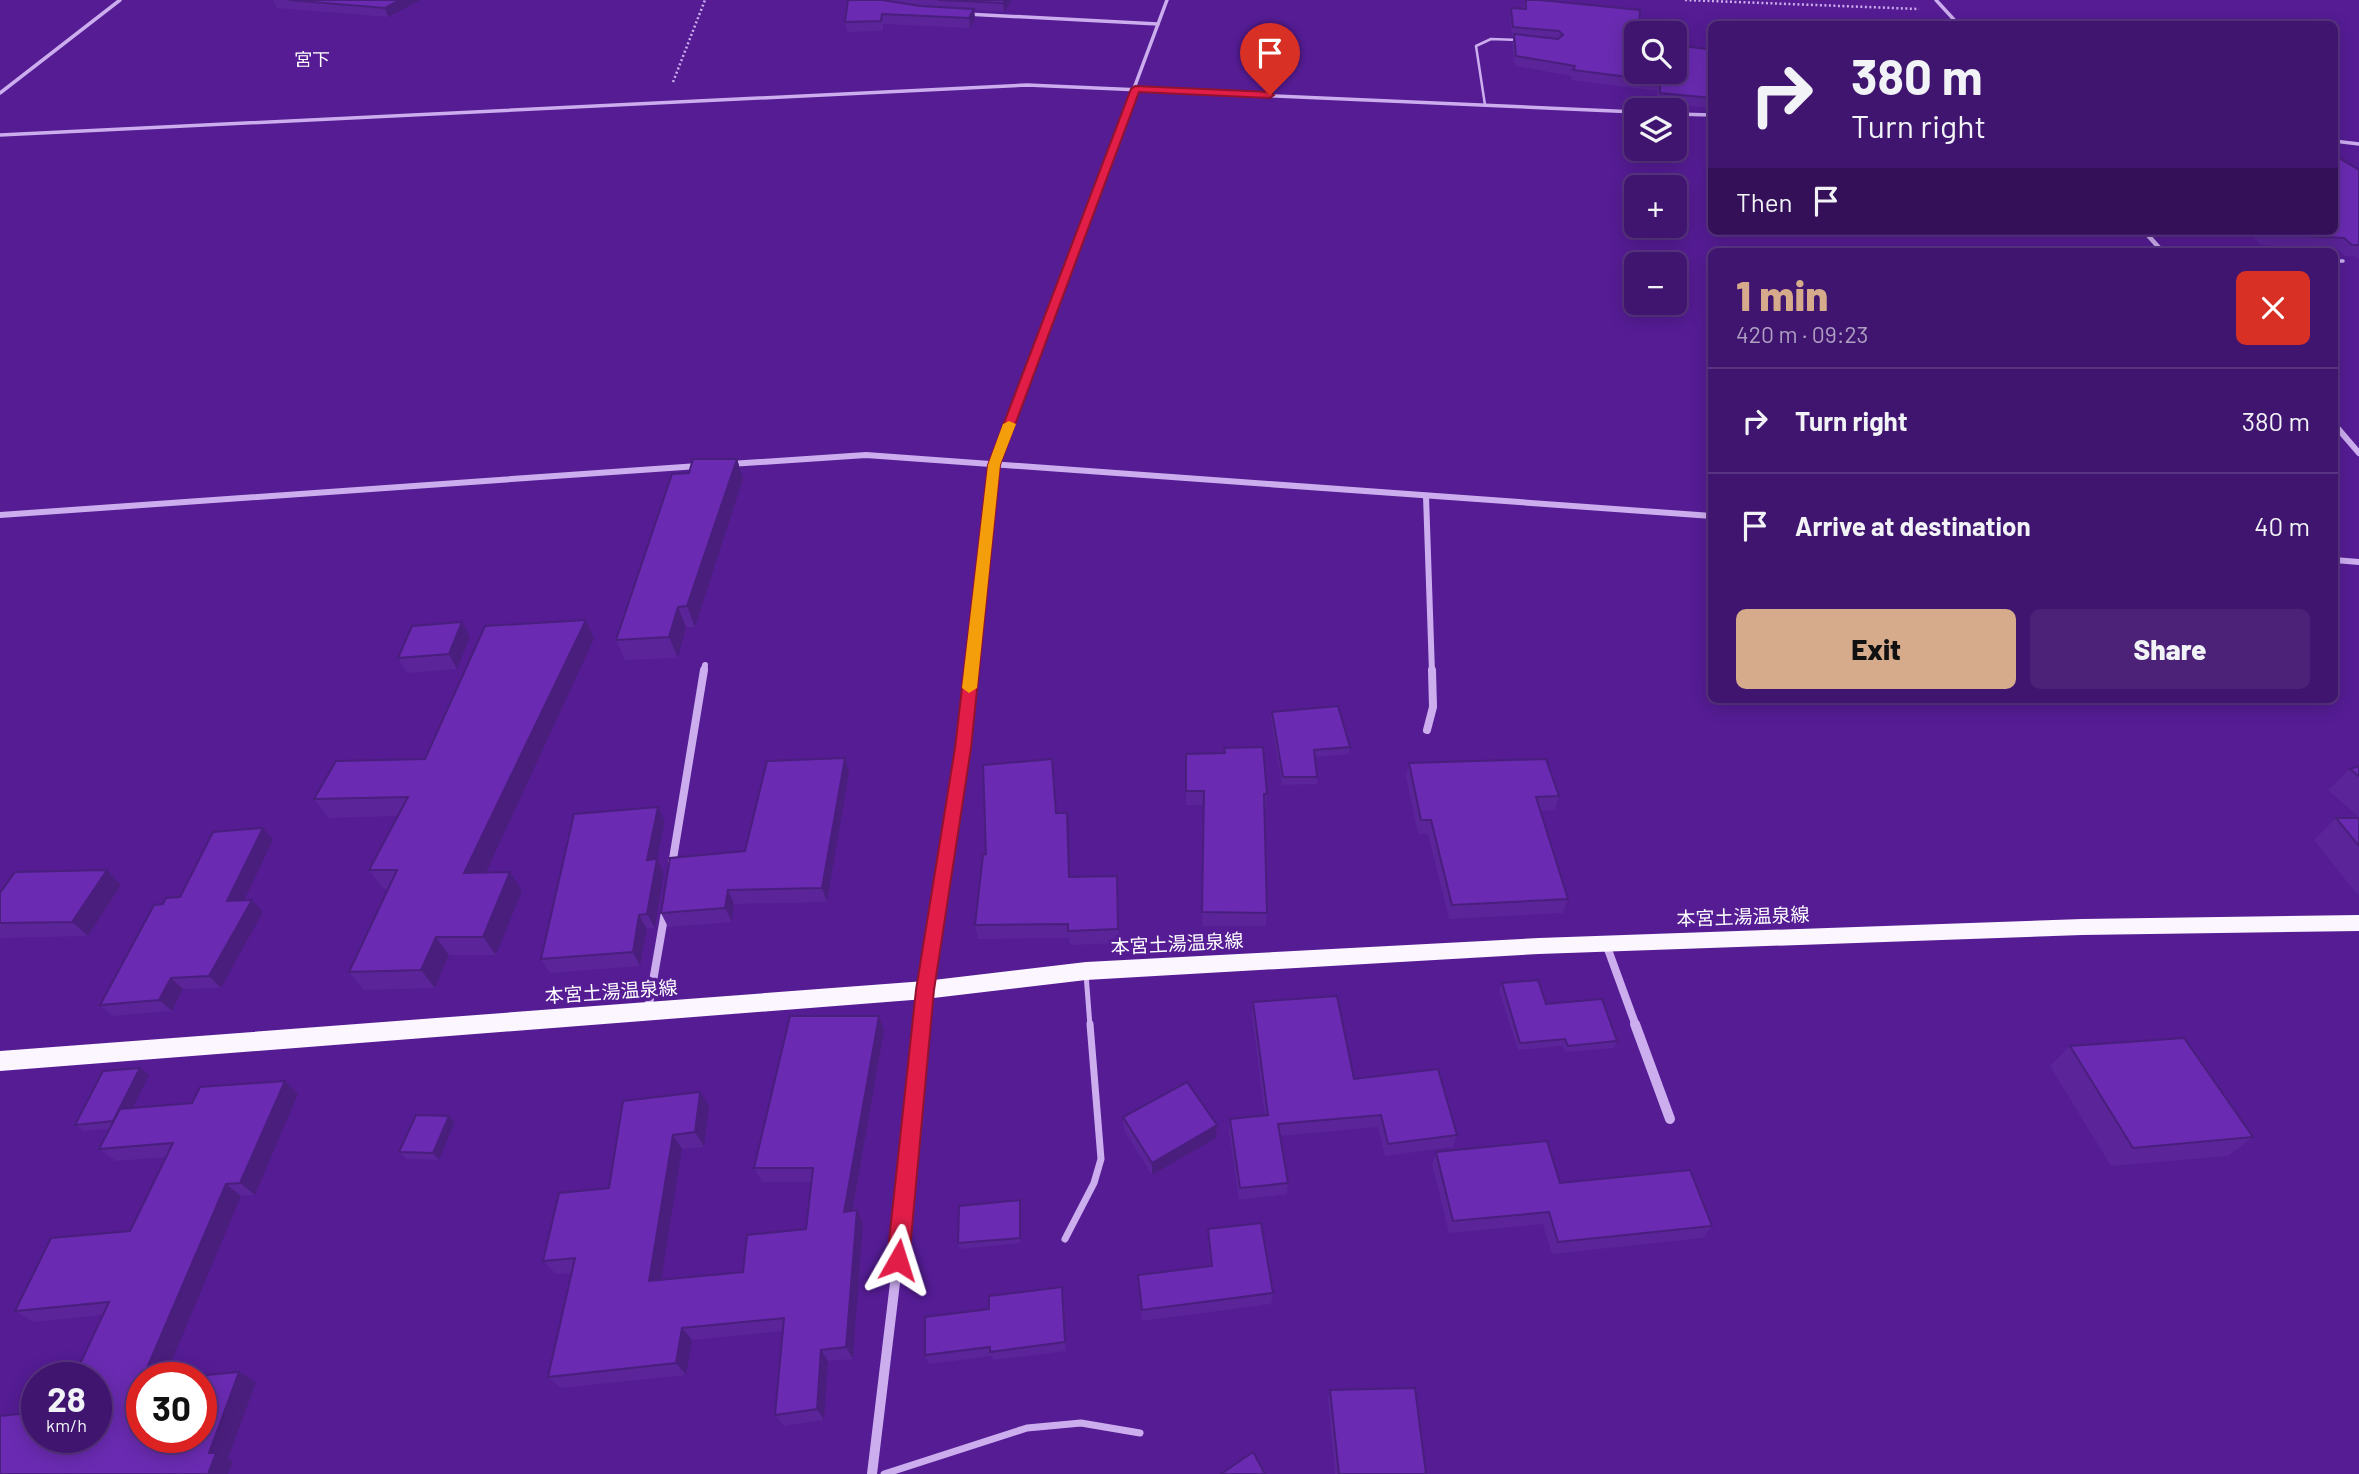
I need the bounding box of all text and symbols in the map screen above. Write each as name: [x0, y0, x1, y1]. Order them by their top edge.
map controls: [1624, 21, 1687, 315]
button: search: [1624, 21, 1687, 84]
pin: [1240, 23, 1300, 95]
icon: arrive: [1251, 34, 1289, 72]
text: 380 m: [1851, 46, 1983, 105]
district label: 宮下: [294, 48, 330, 70]
icon: right: [1736, 49, 1827, 140]
button: layers: [1624, 98, 1687, 161]
text: Turn right: [1851, 106, 1986, 144]
button: +: [1624, 175, 1687, 238]
icon: arrive: [1807, 182, 1845, 220]
text: Then: [1736, 186, 1793, 217]
button: −: [1624, 252, 1687, 315]
text: 1 min: [1736, 269, 1828, 319]
button: close: [2236, 271, 2310, 345]
text: 420 m · 09:23: [1736, 320, 1868, 348]
icon: right: [1736, 402, 1774, 440]
text: Turn right: [1795, 405, 1908, 436]
text: 380 m: [2242, 405, 2310, 436]
icon: arrive: [1736, 507, 1774, 545]
text: Arrive at destination: [1795, 510, 2031, 541]
text: 40 m: [2254, 510, 2310, 541]
button: Exit: [1736, 609, 2016, 689]
button: Share: [2030, 609, 2310, 689]
street label: 本宮土湯温泉線: [1676, 902, 1810, 930]
street label: 本宮土湯温泉線: [1110, 928, 1244, 958]
street label: 本宮土湯温泉線: [544, 975, 678, 1007]
position arrow: [861, 1223, 935, 1297]
speed limit sign: 30: [126, 1362, 217, 1453]
text: 28: [47, 1377, 86, 1419]
text: km/h: [46, 1414, 87, 1436]

